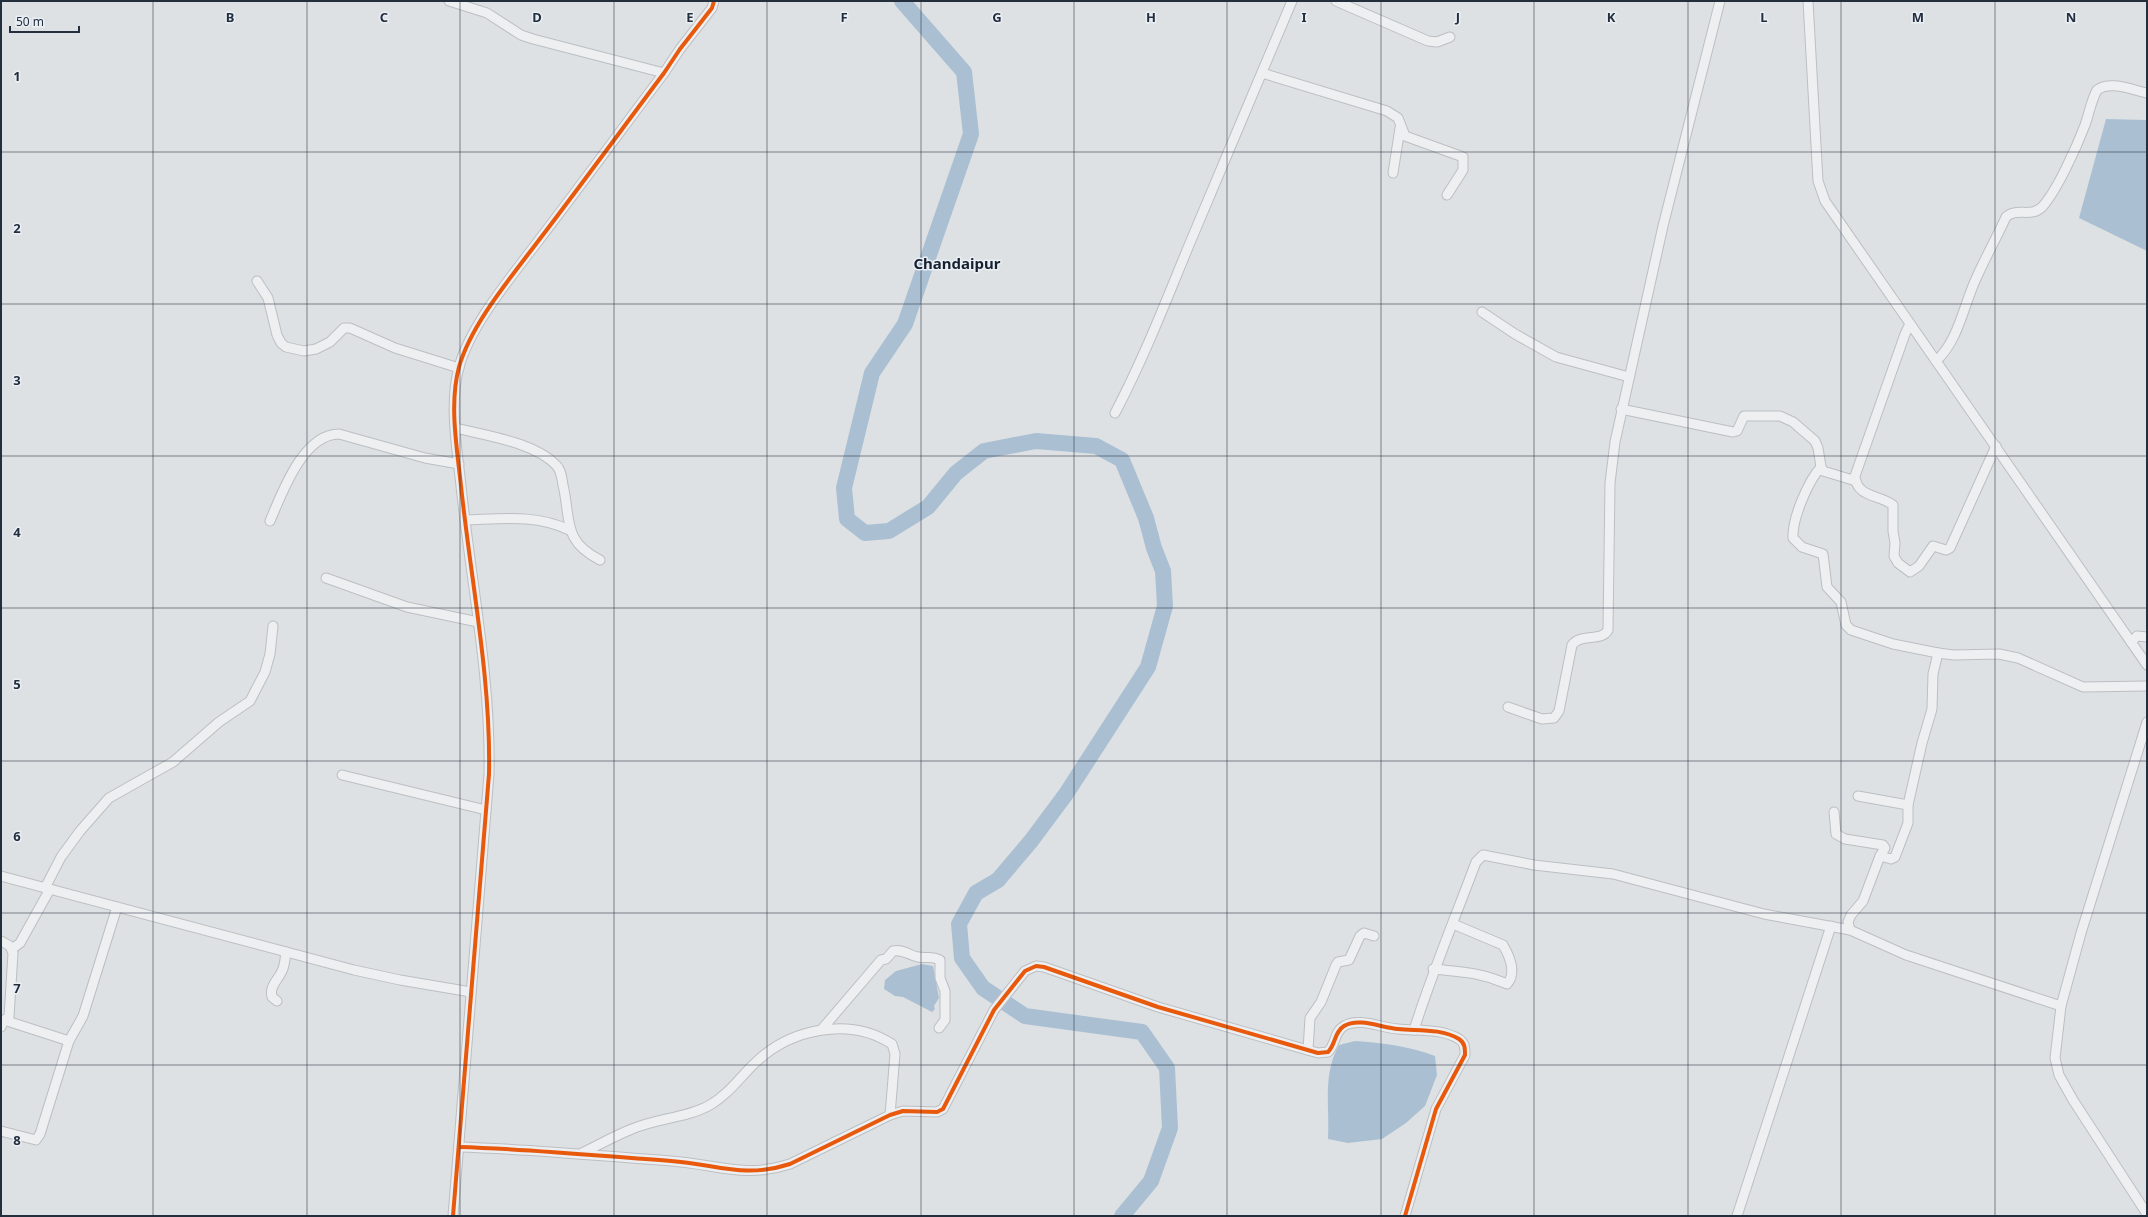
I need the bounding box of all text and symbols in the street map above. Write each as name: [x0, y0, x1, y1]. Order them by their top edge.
scale bar: [10, 8, 79, 34]
text: B: [226, 8, 234, 26]
text: C: [380, 8, 388, 26]
text: D: [532, 8, 542, 26]
text: E: [686, 8, 694, 26]
text: F: [840, 8, 848, 26]
text: G: [992, 8, 1002, 26]
text: H: [1146, 8, 1156, 26]
text: I: [1301, 8, 1307, 26]
text: J: [1455, 8, 1460, 26]
text: K: [1607, 8, 1616, 26]
text: L: [1760, 8, 1768, 26]
text: M: [1912, 8, 1924, 26]
text: N: [2066, 8, 2076, 26]
text: 50 m: [16, 13, 44, 30]
text: 1: [13, 67, 21, 85]
text: 2: [13, 219, 21, 237]
district label: Chandaipur: [913, 253, 1001, 273]
text: 3: [13, 371, 21, 389]
text: 4: [13, 523, 21, 541]
text: 5: [13, 675, 21, 693]
text: 6: [13, 827, 21, 845]
text: 7: [13, 979, 21, 997]
text: 8: [13, 1131, 21, 1149]

